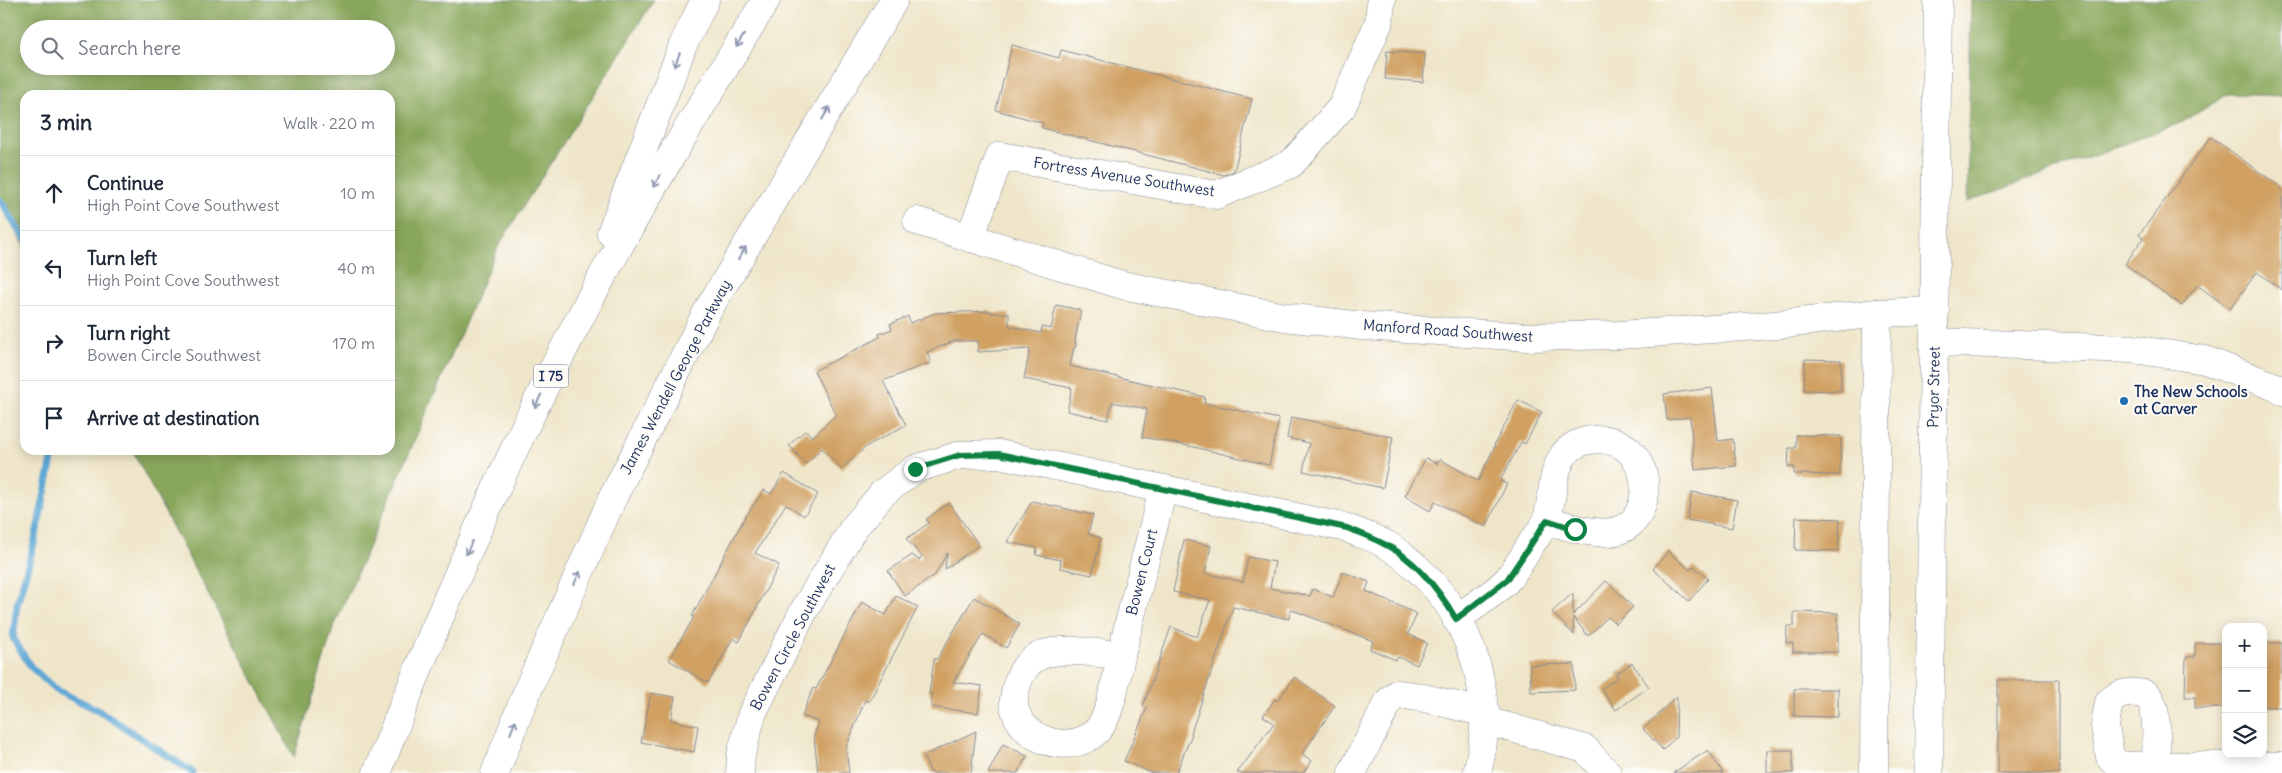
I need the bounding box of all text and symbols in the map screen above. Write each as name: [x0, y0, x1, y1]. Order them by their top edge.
search box: [20, 20, 395, 75]
icon: search: [38, 34, 66, 62]
one-way arrow: [735, 34, 745, 48]
text: Search here: [78, 36, 181, 60]
one-way arrow: [672, 52, 682, 67]
one-way arrow: [821, 107, 831, 121]
text: 3 min: [40, 109, 92, 136]
text: Walk · 220 m: [283, 113, 375, 133]
street label: Fortress Avenue Southwest: [1032, 153, 1216, 200]
text: Continue: [87, 171, 164, 195]
one-way arrow: [651, 173, 661, 187]
icon: ahead: [40, 179, 68, 207]
text: 10 m: [340, 183, 375, 203]
text: High Point Cove Southwest: [87, 195, 279, 215]
text: Turn left: [87, 246, 157, 270]
one-way arrow: [738, 246, 748, 260]
icon: left: [40, 254, 68, 282]
text: 40 m: [337, 258, 375, 278]
text: High Point Cove Southwest: [87, 270, 279, 290]
street label: James Wendell George Parkway: [616, 276, 735, 477]
street label: Manford Road Southwest: [1362, 315, 1534, 346]
text: Turn right: [87, 321, 170, 345]
icon: right: [40, 329, 68, 357]
text: 170 m: [332, 333, 375, 353]
text: Bowen Circle Southwest: [87, 345, 261, 365]
street label: Pryor Street: [1923, 346, 1944, 428]
road number: I 75: [534, 364, 568, 388]
place label: The New Schools at Carver: [2134, 382, 2248, 418]
one-way arrow: [533, 393, 542, 408]
marker: The New Schools at Carver: [2118, 395, 2130, 407]
icon: arrive: [40, 404, 68, 432]
text: Arrive at destination: [87, 406, 260, 430]
route end: [904, 458, 927, 481]
route start: [1564, 518, 1587, 541]
street label: Bowen Court: [1122, 527, 1161, 617]
one-way arrow: [463, 540, 473, 555]
street label: Bowen Circle Southwest: [746, 560, 839, 713]
one-way arrow: [572, 571, 582, 586]
map controls: [2222, 623, 2267, 758]
button: +: [2222, 623, 2267, 668]
button: −: [2222, 668, 2267, 713]
button: layers: [2222, 713, 2267, 758]
one-way arrow: [509, 720, 518, 736]

